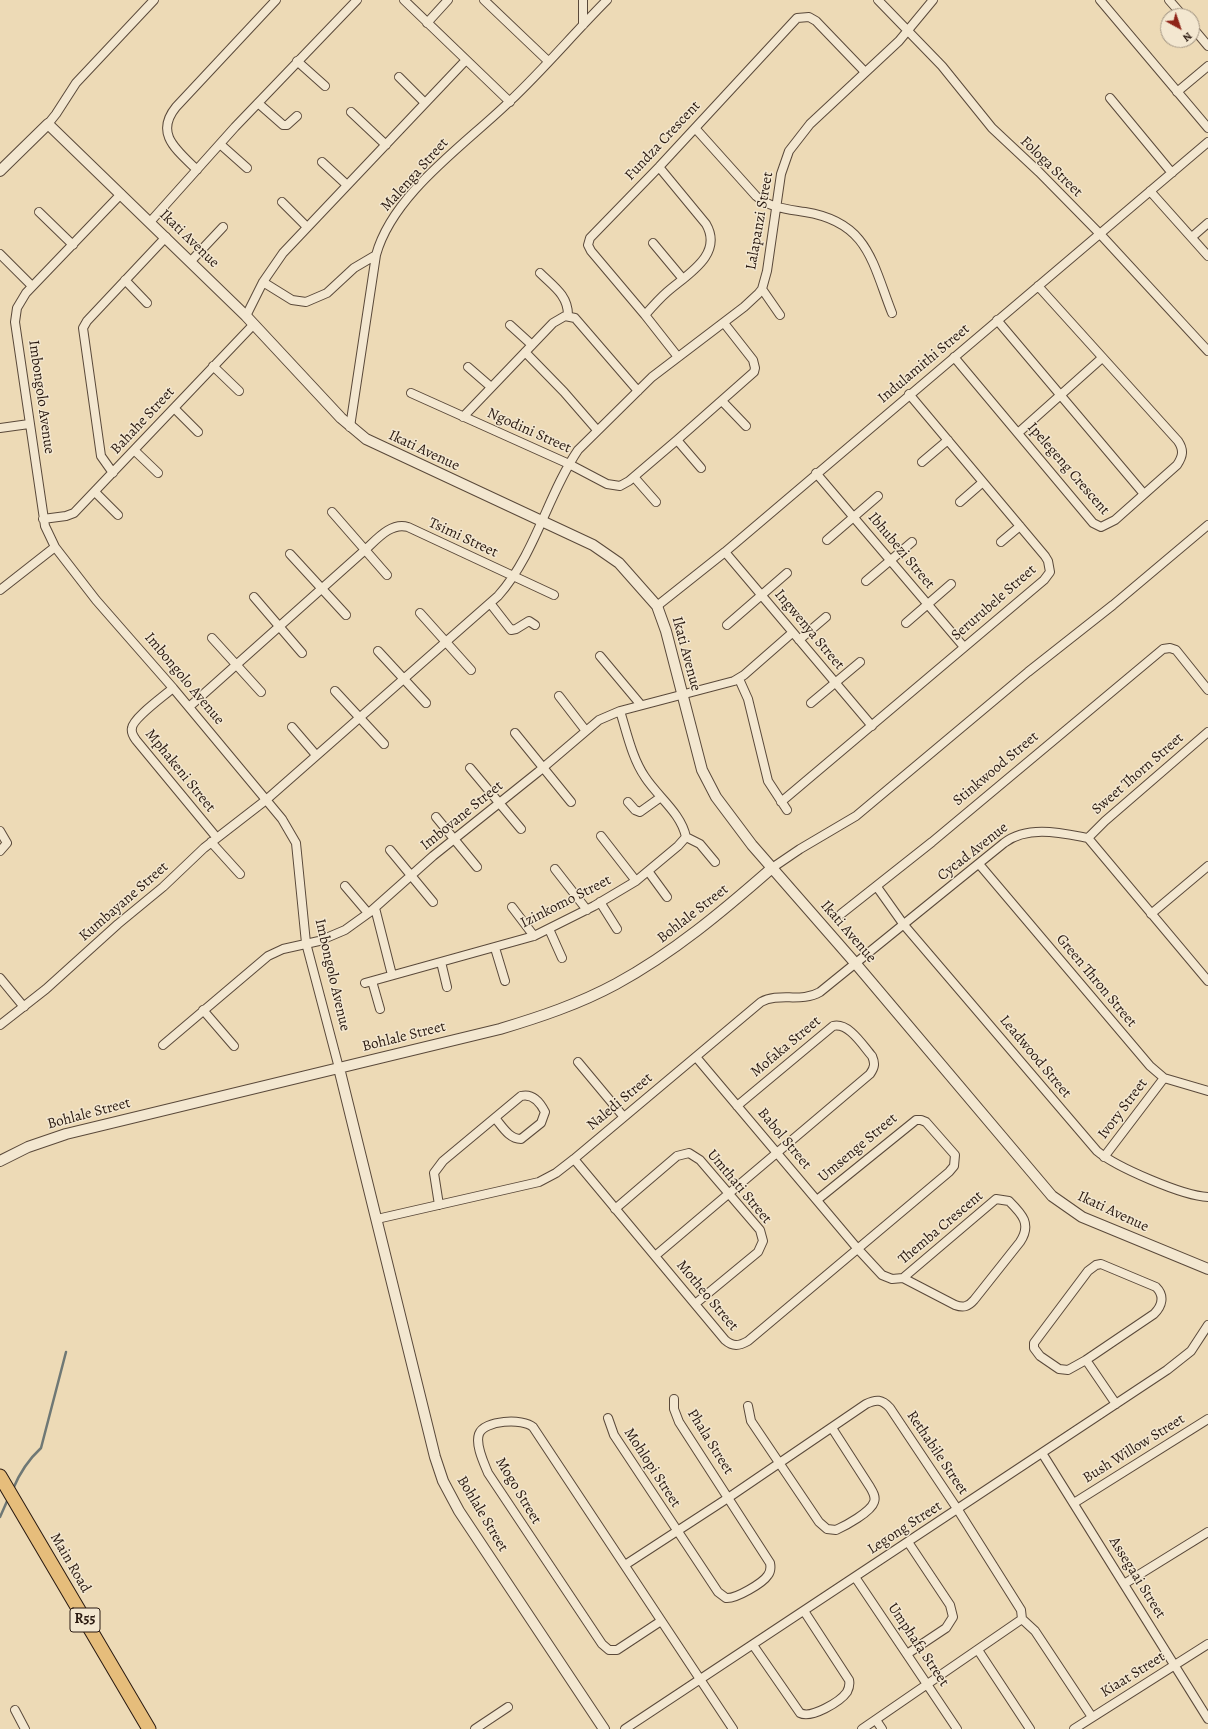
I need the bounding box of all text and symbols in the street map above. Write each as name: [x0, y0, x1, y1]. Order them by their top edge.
north arrow: [1160, 8, 1200, 48]
text: N: [1180, 28, 1195, 45]
street label: Fundza Crescent: [622, 97, 704, 185]
street label: Fologa Street: [1016, 133, 1086, 201]
street label: Malenga Street: [377, 135, 453, 215]
street label: Lalapanzi Street: [743, 171, 777, 271]
street label: Ikati Avenue: [155, 206, 223, 272]
street label: Indulamithi Street: [875, 320, 973, 408]
street label: Imbongolo Avenue: [24, 339, 58, 455]
street label: Bahahe Street: [107, 384, 179, 458]
street label: Ngodini Street: [484, 404, 574, 458]
street label: Ipelegeng Crescent: [1023, 419, 1113, 519]
street label: Ikati Avenue: [386, 427, 462, 475]
street label: Ibhubezi Street: [864, 509, 938, 593]
street label: Tsimi Street: [425, 514, 501, 562]
street label: Serurubele Street: [948, 561, 1040, 645]
street label: Ingwenya Street: [770, 586, 848, 674]
street label: Ikati Avenue: [667, 615, 705, 693]
street label: Imbongolo Avenue: [140, 629, 228, 729]
street label: Mphakeni Street: [141, 726, 219, 816]
street label: Stinkwood Street: [950, 728, 1042, 810]
street label: Sweet Thorn Street: [1089, 729, 1187, 819]
street label: Imbovane Street: [417, 777, 507, 855]
street label: Cycad Avenue: [934, 819, 1012, 885]
street label: Kumbayane Street: [76, 858, 172, 946]
street label: Izinkomo Street: [518, 871, 614, 933]
street label: Bohlale Street: [654, 881, 732, 947]
street label: Ikati Avenue: [816, 897, 880, 967]
street label: Imbongolo Avenue: [310, 917, 354, 1033]
street label: Green Thron Street: [1052, 931, 1140, 1031]
street label: Leadwood Street: [995, 1012, 1075, 1102]
street label: Mofaka Street: [747, 1013, 825, 1081]
street label: Bohlale Street: [361, 1018, 447, 1056]
street label: Naledi Street: [584, 1069, 656, 1135]
street label: Ivory Street: [1094, 1075, 1152, 1143]
street label: Bohlale Street: [46, 1094, 132, 1134]
street label: Babol Street: [753, 1105, 815, 1173]
street label: Umsenge Street: [815, 1110, 901, 1186]
street label: Umthati Street: [703, 1146, 775, 1228]
street label: Themba Crescent: [895, 1187, 987, 1269]
street label: Ikati Avenue: [1075, 1188, 1151, 1236]
street label: Motheo Street: [672, 1257, 742, 1335]
street label: Phala Street: [683, 1406, 737, 1478]
street label: Rethabile Street: [902, 1408, 972, 1498]
street label: Bush Willow Street: [1080, 1410, 1188, 1488]
street label: Mohlopi Street: [620, 1425, 684, 1511]
street label: Mogo Street: [491, 1454, 545, 1528]
street label: Bohlale Street: [452, 1473, 512, 1555]
street label: Legong Street: [865, 1497, 945, 1559]
street label: Main Road: [46, 1530, 94, 1596]
street label: Assegaai Street: [1105, 1534, 1169, 1622]
street label: Umphafa Street: [883, 1600, 953, 1690]
road number: R55: [70, 1608, 100, 1632]
street label: Kiaat Street: [1098, 1648, 1168, 1702]

